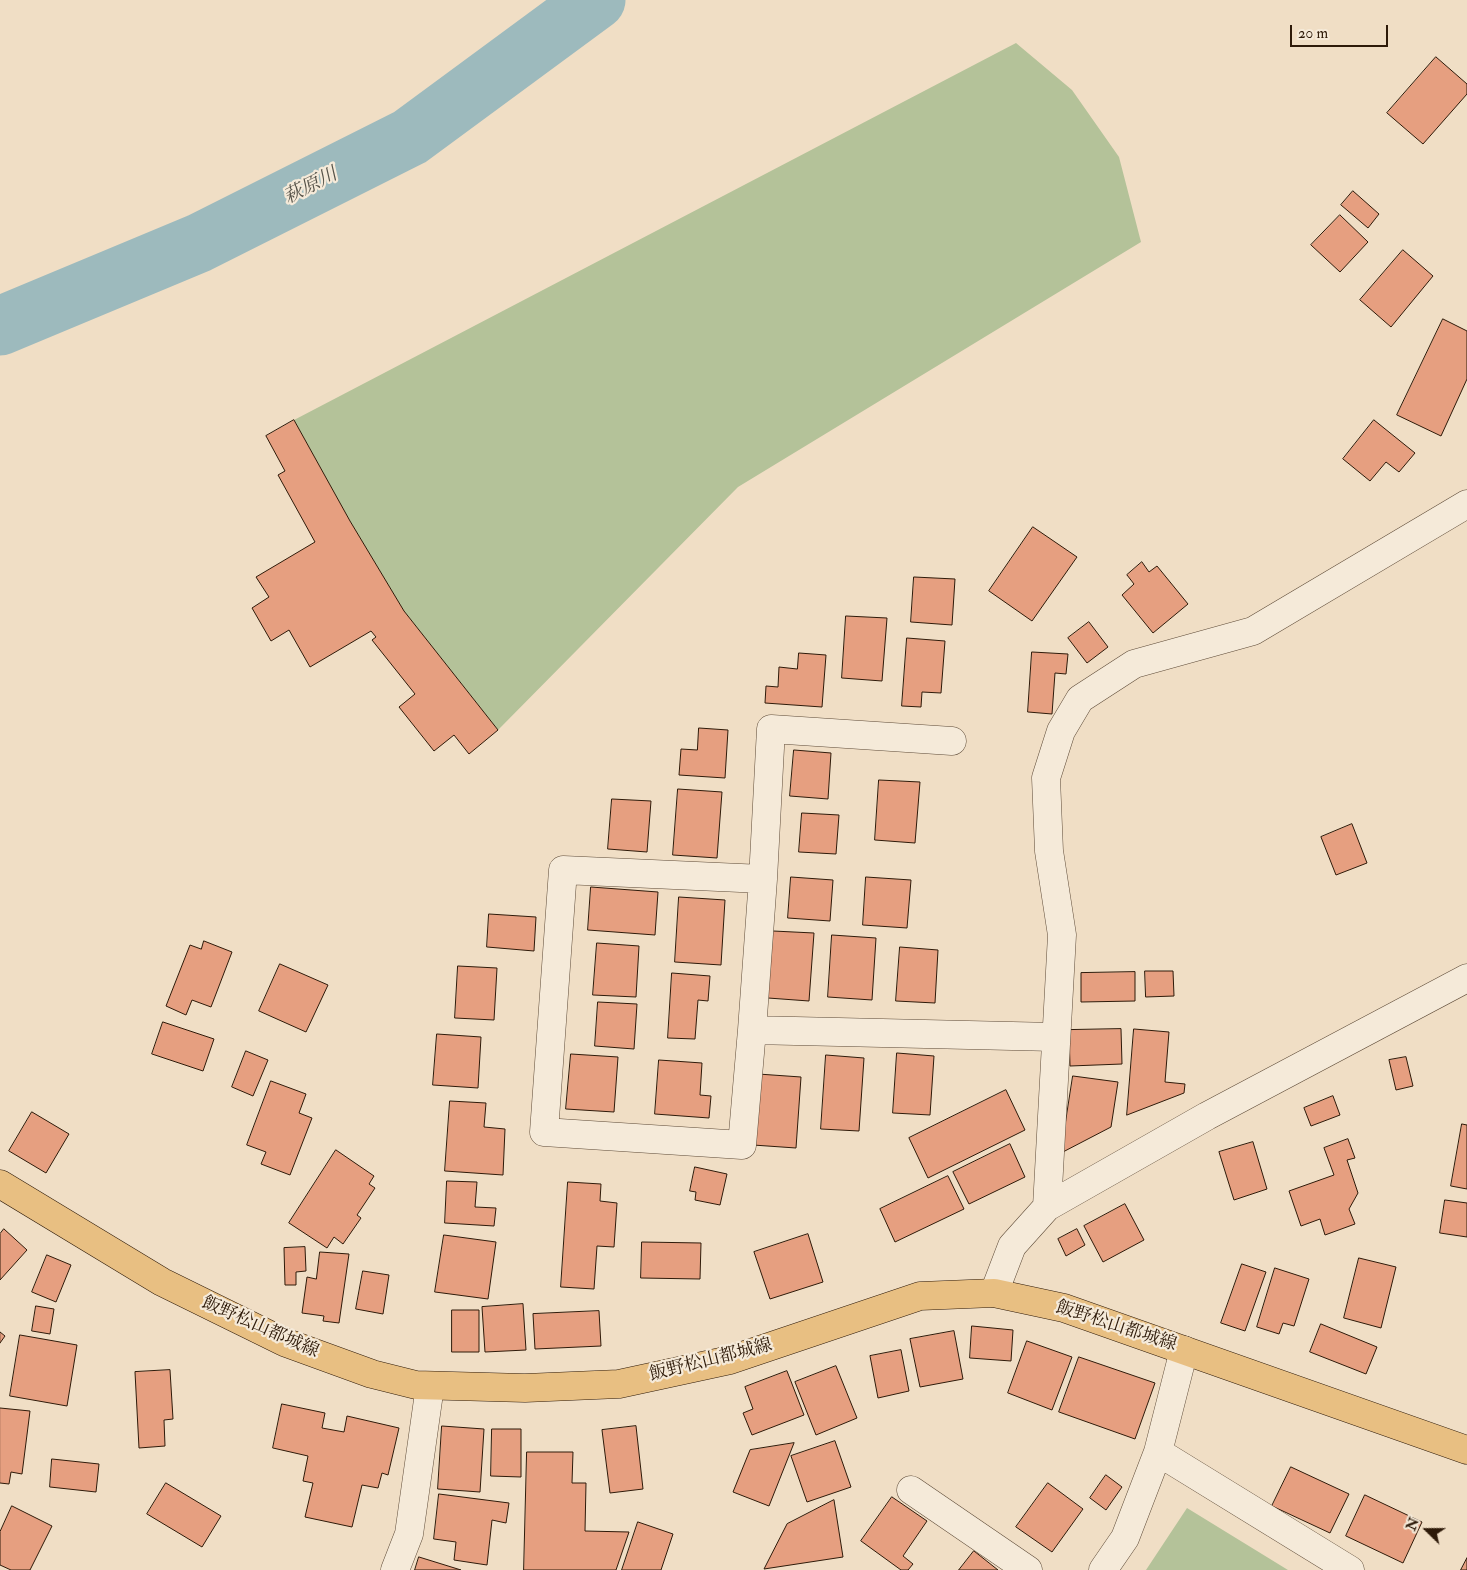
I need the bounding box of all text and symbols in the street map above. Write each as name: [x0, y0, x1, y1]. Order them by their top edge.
scale bar: [1292, 15, 1390, 47]
text: 20 m: [1298, 24, 1328, 43]
water label: 萩原川: [280, 164, 342, 210]
street label: 飯野松山都城線: [198, 1293, 322, 1363]
street label: 飯野松山都城線: [1053, 1297, 1179, 1357]
street label: 飯野松山都城線: [647, 1335, 775, 1387]
north arrow: [1402, 1505, 1452, 1555]
text: N: [1402, 1515, 1423, 1533]

